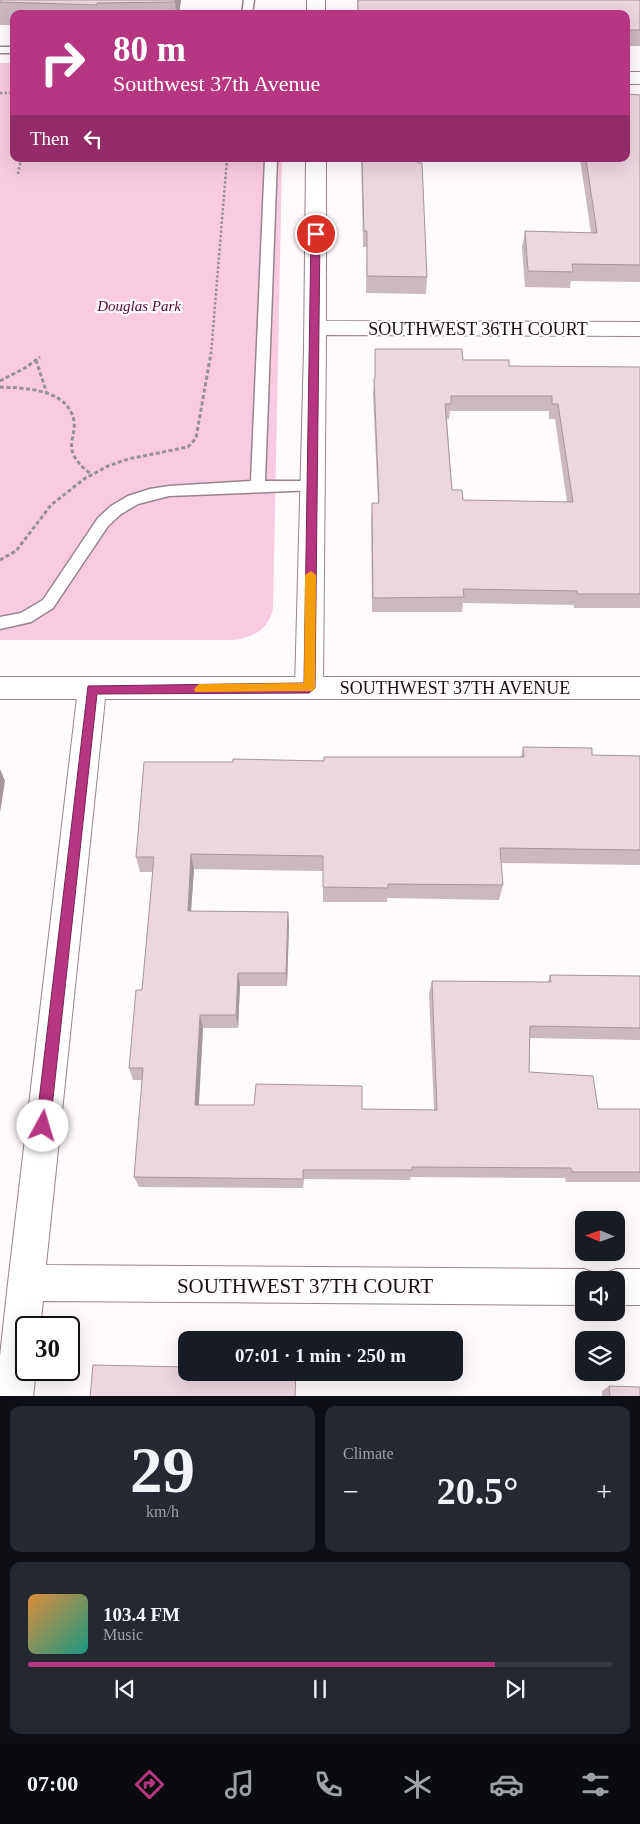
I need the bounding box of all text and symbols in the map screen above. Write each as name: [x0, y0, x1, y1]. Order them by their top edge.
icon: right: [30, 30, 95, 95]
text: 80 m: [113, 30, 186, 69]
text: Southwest 37th Avenue: [113, 71, 320, 96]
icon: left: [79, 125, 107, 153]
text: Then: [30, 128, 69, 149]
pin: [295, 213, 337, 255]
icon: arrive: [302, 220, 330, 248]
park label: Douglas Park: [96, 298, 181, 314]
street label: SOUTHWEST 36TH COURT: [368, 319, 588, 339]
street label: SOUTHWEST 37TH AVENUE: [340, 678, 570, 698]
position arrow: [16, 1099, 68, 1151]
north arrow: [575, 1211, 625, 1261]
map controls: [575, 1211, 625, 1381]
button: sound: [575, 1271, 625, 1321]
street label: SOUTHWEST 37TH COURT: [177, 1274, 433, 1298]
speed limit sign: 30: [15, 1316, 80, 1381]
button: layers: [575, 1331, 625, 1381]
text: 07:01 · 1 min · 250 m: [235, 1345, 406, 1366]
text: 29: [130, 1434, 195, 1506]
text: Climate: [343, 1445, 394, 1462]
text: 20.5°: [437, 1470, 518, 1512]
text: −: [343, 1476, 359, 1507]
text: +: [596, 1476, 612, 1507]
text: km/h: [146, 1503, 179, 1520]
text: 103.4 FM: [103, 1604, 180, 1625]
text: Music: [103, 1626, 143, 1643]
icon: previous: [111, 1675, 139, 1703]
icon: pause: [306, 1675, 334, 1703]
icon: next: [501, 1675, 529, 1703]
icon: directions: [132, 1767, 167, 1802]
icon: music: [222, 1767, 257, 1802]
icon: phone: [311, 1767, 346, 1802]
icon: climate: [400, 1767, 435, 1802]
icon: car: [489, 1767, 524, 1802]
icon: filters: [578, 1767, 613, 1802]
text: 07:00: [27, 1771, 78, 1796]

